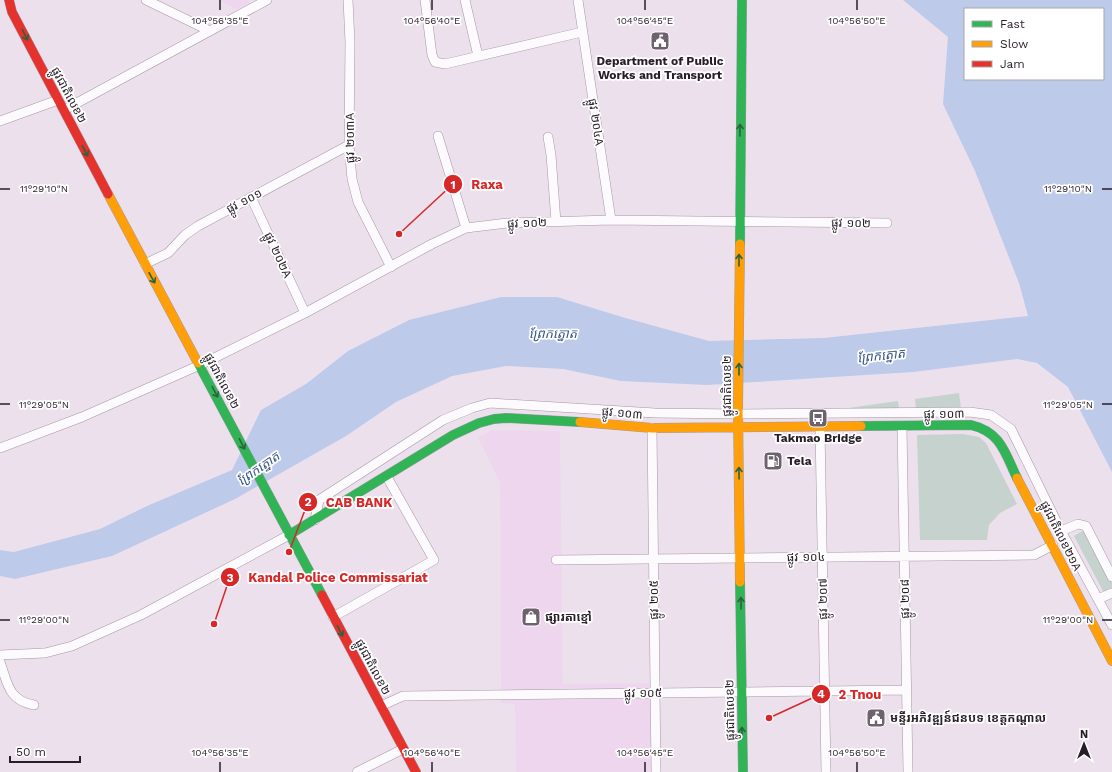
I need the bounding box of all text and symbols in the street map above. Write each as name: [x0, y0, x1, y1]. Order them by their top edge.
legend: [964, 8, 1104, 80]
text: 104°56'35"E: [191, 15, 249, 26]
text: 104°56'40"E: [404, 15, 460, 26]
text: 104°56'45"E: [617, 15, 673, 26]
text: 104°56'50"E: [828, 15, 886, 26]
text: Fast: [1000, 17, 1025, 31]
one-way arrow: [21, 29, 29, 41]
public building icon: Department of Public Works and Transport: [649, 30, 671, 52]
text: Slow: [1000, 37, 1028, 51]
place label: Department of Public Works and Transport: [596, 54, 724, 82]
text: Jam: [1000, 57, 1025, 71]
street label: ផ្លូវជាតិលេខ២: [45, 65, 90, 127]
street label: ផ្លូវ ២០៤A: [582, 97, 607, 147]
street label: ផ្លូវ ២០៣A: [343, 112, 361, 163]
one-way arrow: [736, 124, 744, 137]
one-way arrow: [82, 144, 89, 156]
callout: Raxa: [443, 172, 511, 197]
text: Raxa: [471, 177, 503, 192]
text: 1: [450, 178, 456, 192]
text: 11°29'10"N: [20, 183, 68, 194]
text: 11°29'10"N: [1044, 183, 1092, 194]
street label: ផ្លូវ ១០១: [224, 186, 266, 219]
street label: ផ្លូវ ១០២: [507, 215, 547, 234]
street label: ផ្លូវ ១០២: [831, 216, 871, 234]
street label: ផ្លូវ ២០២A: [258, 230, 295, 282]
one-way arrow: [735, 254, 743, 267]
one-way arrow: [149, 272, 157, 284]
water label: ព្រែកត្នោត: [529, 326, 578, 342]
water label: ព្រែកត្នោត: [856, 345, 907, 367]
street label: ផ្លូវជាតិលេខ២: [198, 351, 243, 413]
street label: ផ្លូវជាតិលេខ២: [720, 355, 738, 417]
one-way arrow: [735, 363, 743, 376]
one-way arrow: [211, 386, 219, 398]
text: 11°29'05"N: [19, 399, 69, 410]
text: 11°29'05"N: [1043, 399, 1093, 410]
street label: ផ្លូវ ១០៣: [601, 404, 643, 425]
bus stop icon: Takmao Bridge: [807, 407, 829, 429]
street label: ផ្លូវ ១០៣: [923, 407, 965, 425]
place label: Takmao Bridge: [774, 431, 862, 445]
one-way arrow: [239, 438, 246, 450]
water label: ព្រែកត្នោត: [234, 448, 284, 489]
fuel station icon: Tela: [762, 450, 784, 472]
place label: Tela: [787, 454, 812, 468]
one-way arrow: [735, 467, 743, 480]
callout: CAB BANK: [298, 490, 400, 515]
text: 2: [304, 495, 312, 509]
text: CAB BANK: [326, 495, 392, 510]
street label: ផ្លូវជាតិលេខ២១A: [1034, 499, 1085, 575]
street label: ផ្លូវ ១០៤: [787, 550, 825, 568]
callout: Kandal Police Commissariat: [220, 565, 435, 590]
text: Kandal Police Commissariat: [248, 570, 428, 585]
text: 3: [226, 571, 234, 585]
street label: ផ្លូវ ២០៧: [816, 578, 834, 620]
street label: ផ្លូវ ២០៨: [898, 579, 916, 619]
street label: ផ្លូវ ២០៥: [647, 580, 665, 620]
one-way arrow: [737, 597, 745, 610]
shop icon: ផ្សារតាខ្មៅ: [520, 606, 542, 628]
place label: ផ្សារតាខ្មៅ: [545, 610, 592, 624]
text: 11°29'00"N: [19, 614, 69, 625]
text: 11°29'00"N: [1043, 614, 1093, 625]
one-way arrow: [337, 625, 345, 637]
street label: ផ្លូវជាតិលេខ២: [349, 637, 394, 699]
street label: ផ្លូវជាតិលេខ២: [722, 679, 741, 741]
callout: 2 Tnou: [811, 682, 890, 707]
street label: ផ្លូវ ១០៥: [624, 686, 662, 704]
text: 4: [817, 687, 825, 701]
text: 2 Tnou: [839, 687, 881, 702]
public building icon: មន្ទីរអភិវឌ្ឍន៍ជនបទ ខេត្តកណ្តាល: [865, 707, 887, 729]
place label: មន្ទីរអភិវឌ្ឍន៍ជនបទ ខេត្តកណ្តាល: [890, 710, 1046, 725]
north arrow: [1064, 724, 1104, 764]
one-way arrow: [738, 727, 746, 740]
text: N: [1080, 728, 1088, 741]
scale bar: [10, 738, 80, 764]
text: 50 m: [16, 745, 46, 759]
text: 104°56'35"E: [191, 747, 249, 758]
text: 104°56'40"E: [404, 747, 460, 758]
text: 104°56'45"E: [617, 747, 673, 758]
text: 104°56'50"E: [828, 747, 886, 758]

